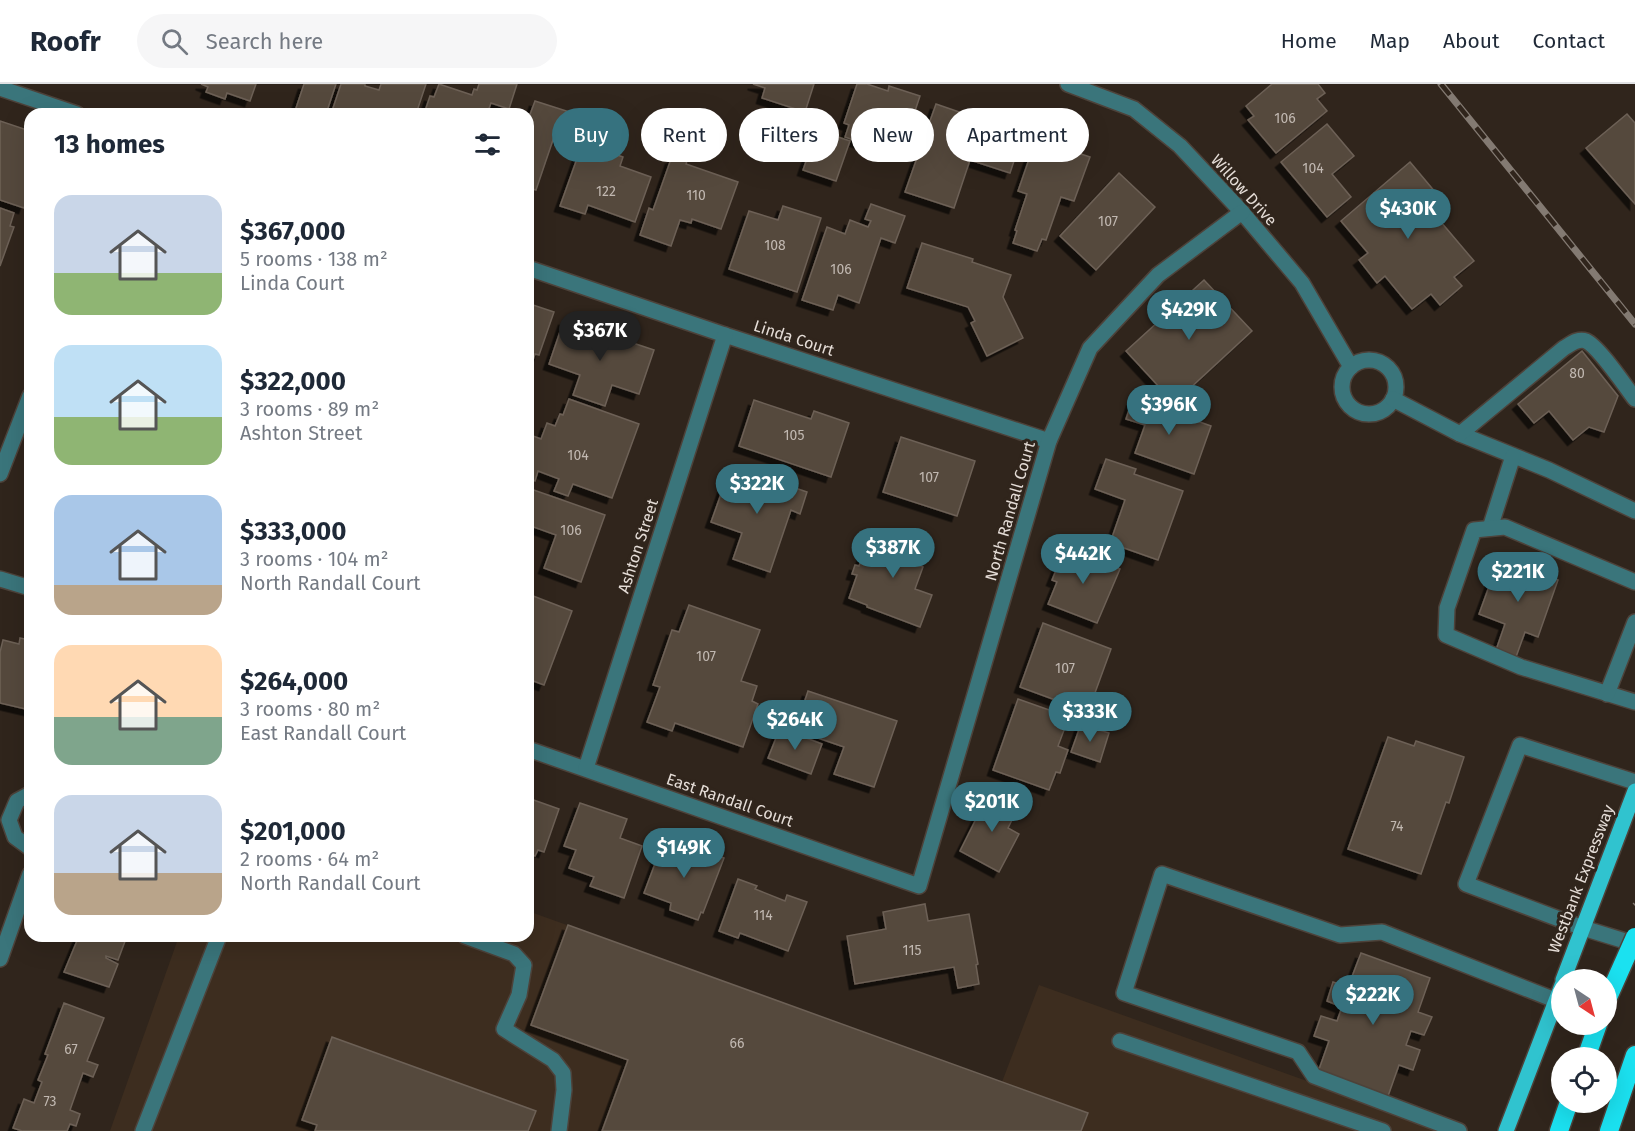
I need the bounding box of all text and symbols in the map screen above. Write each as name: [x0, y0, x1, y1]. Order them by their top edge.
search box: [137, 14, 557, 68]
text: Roofr: [30, 25, 101, 58]
icon: search: [158, 25, 191, 58]
text: Search here: [206, 28, 323, 55]
text: Home: [1281, 28, 1337, 54]
text: Map: [1370, 28, 1410, 54]
text: About: [1443, 28, 1500, 54]
text: Contact: [1533, 28, 1605, 54]
chip: Buy: [552, 108, 629, 162]
chip: Rent: [641, 108, 727, 162]
chip: Filters: [739, 108, 839, 162]
chip: New: [851, 108, 934, 162]
chip: Apartment: [946, 108, 1089, 162]
house number: 106: [1274, 110, 1296, 127]
icon: filters: [471, 128, 504, 161]
text: 13 homes: [54, 129, 165, 160]
street label: Willow Drive: [1207, 150, 1281, 230]
house number: 104: [1302, 160, 1324, 177]
house number: 122: [596, 183, 616, 200]
house number: 110: [686, 187, 706, 204]
pin: $430K: [1366, 189, 1450, 240]
text: $430K: [1380, 196, 1436, 220]
house number: 107: [1098, 213, 1118, 230]
text: $367,000: [240, 216, 345, 247]
icon: home: [102, 219, 174, 291]
house number: 108: [764, 237, 786, 254]
text: 5 rooms · 138 m²: [240, 247, 388, 271]
house number: 106: [830, 261, 852, 278]
text: Linda Court: [240, 271, 345, 295]
pin: $429K: [1147, 290, 1231, 341]
text: $429K: [1161, 297, 1217, 321]
pin: $367K: [558, 311, 642, 362]
street label: Linda Court: [751, 316, 837, 360]
text: $367K: [573, 318, 627, 342]
house number: 80: [1569, 365, 1585, 382]
text: $322,000: [240, 366, 346, 397]
icon: home: [102, 369, 174, 441]
pin: $396K: [1127, 385, 1211, 436]
text: $396K: [1141, 392, 1197, 416]
text: 3 rooms · 89 m²: [240, 397, 379, 421]
text: Ashton Street: [240, 421, 362, 445]
house number: 105: [784, 427, 804, 444]
street label: North Randall Court: [981, 439, 1039, 583]
house number: 104: [567, 447, 589, 464]
pin: $322K: [715, 464, 799, 515]
house number: 107: [919, 469, 939, 486]
text: $322K: [730, 471, 784, 495]
street label: Ashton Street: [614, 496, 662, 596]
text: $333,000: [240, 516, 346, 547]
icon: home: [102, 519, 174, 591]
house number: 106: [560, 522, 582, 539]
pin: $387K: [851, 528, 935, 579]
pin: $442K: [1041, 534, 1125, 585]
text: $387K: [866, 535, 920, 559]
text: $442K: [1055, 541, 1111, 565]
text: 3 rooms · 104 m²: [240, 547, 388, 571]
pin: $221K: [1476, 552, 1560, 603]
text: $221K: [1492, 559, 1544, 583]
text: North Randall Court: [240, 571, 421, 595]
house number: 107: [696, 648, 716, 665]
house number: 107: [1055, 660, 1075, 677]
text: $264,000: [240, 666, 348, 697]
icon: home: [102, 669, 174, 741]
pin: $333K: [1048, 692, 1132, 743]
text: 3 rooms · 80 m²: [240, 697, 380, 721]
text: $333K: [1063, 699, 1117, 723]
pin: $264K: [753, 700, 837, 751]
text: $264K: [767, 707, 823, 731]
text: East Randall Court: [240, 721, 406, 745]
street label: East Randall Court: [664, 769, 796, 831]
pin: $201K: [950, 782, 1034, 833]
text: $201K: [965, 789, 1019, 813]
street label: Westbank Expressway: [1544, 802, 1618, 956]
text: $201,000: [240, 816, 346, 847]
house number: 74: [1390, 818, 1404, 835]
icon: home: [102, 819, 174, 891]
pin: $149K: [642, 828, 726, 879]
text: $149K: [657, 835, 711, 859]
text: 2 rooms · 64 m²: [240, 847, 379, 871]
text: North Randall Court: [240, 871, 421, 895]
house number: 114: [753, 907, 773, 924]
house number: 115: [903, 942, 921, 959]
north arrow: [1551, 969, 1617, 1035]
map controls: [1551, 969, 1617, 1113]
pin: $222K: [1331, 975, 1415, 1026]
text: $222K: [1346, 982, 1400, 1006]
house number: 66: [730, 1035, 744, 1052]
house number: 67: [64, 1041, 78, 1058]
button: locate: [1551, 1047, 1617, 1113]
house number: 73: [43, 1093, 57, 1110]

